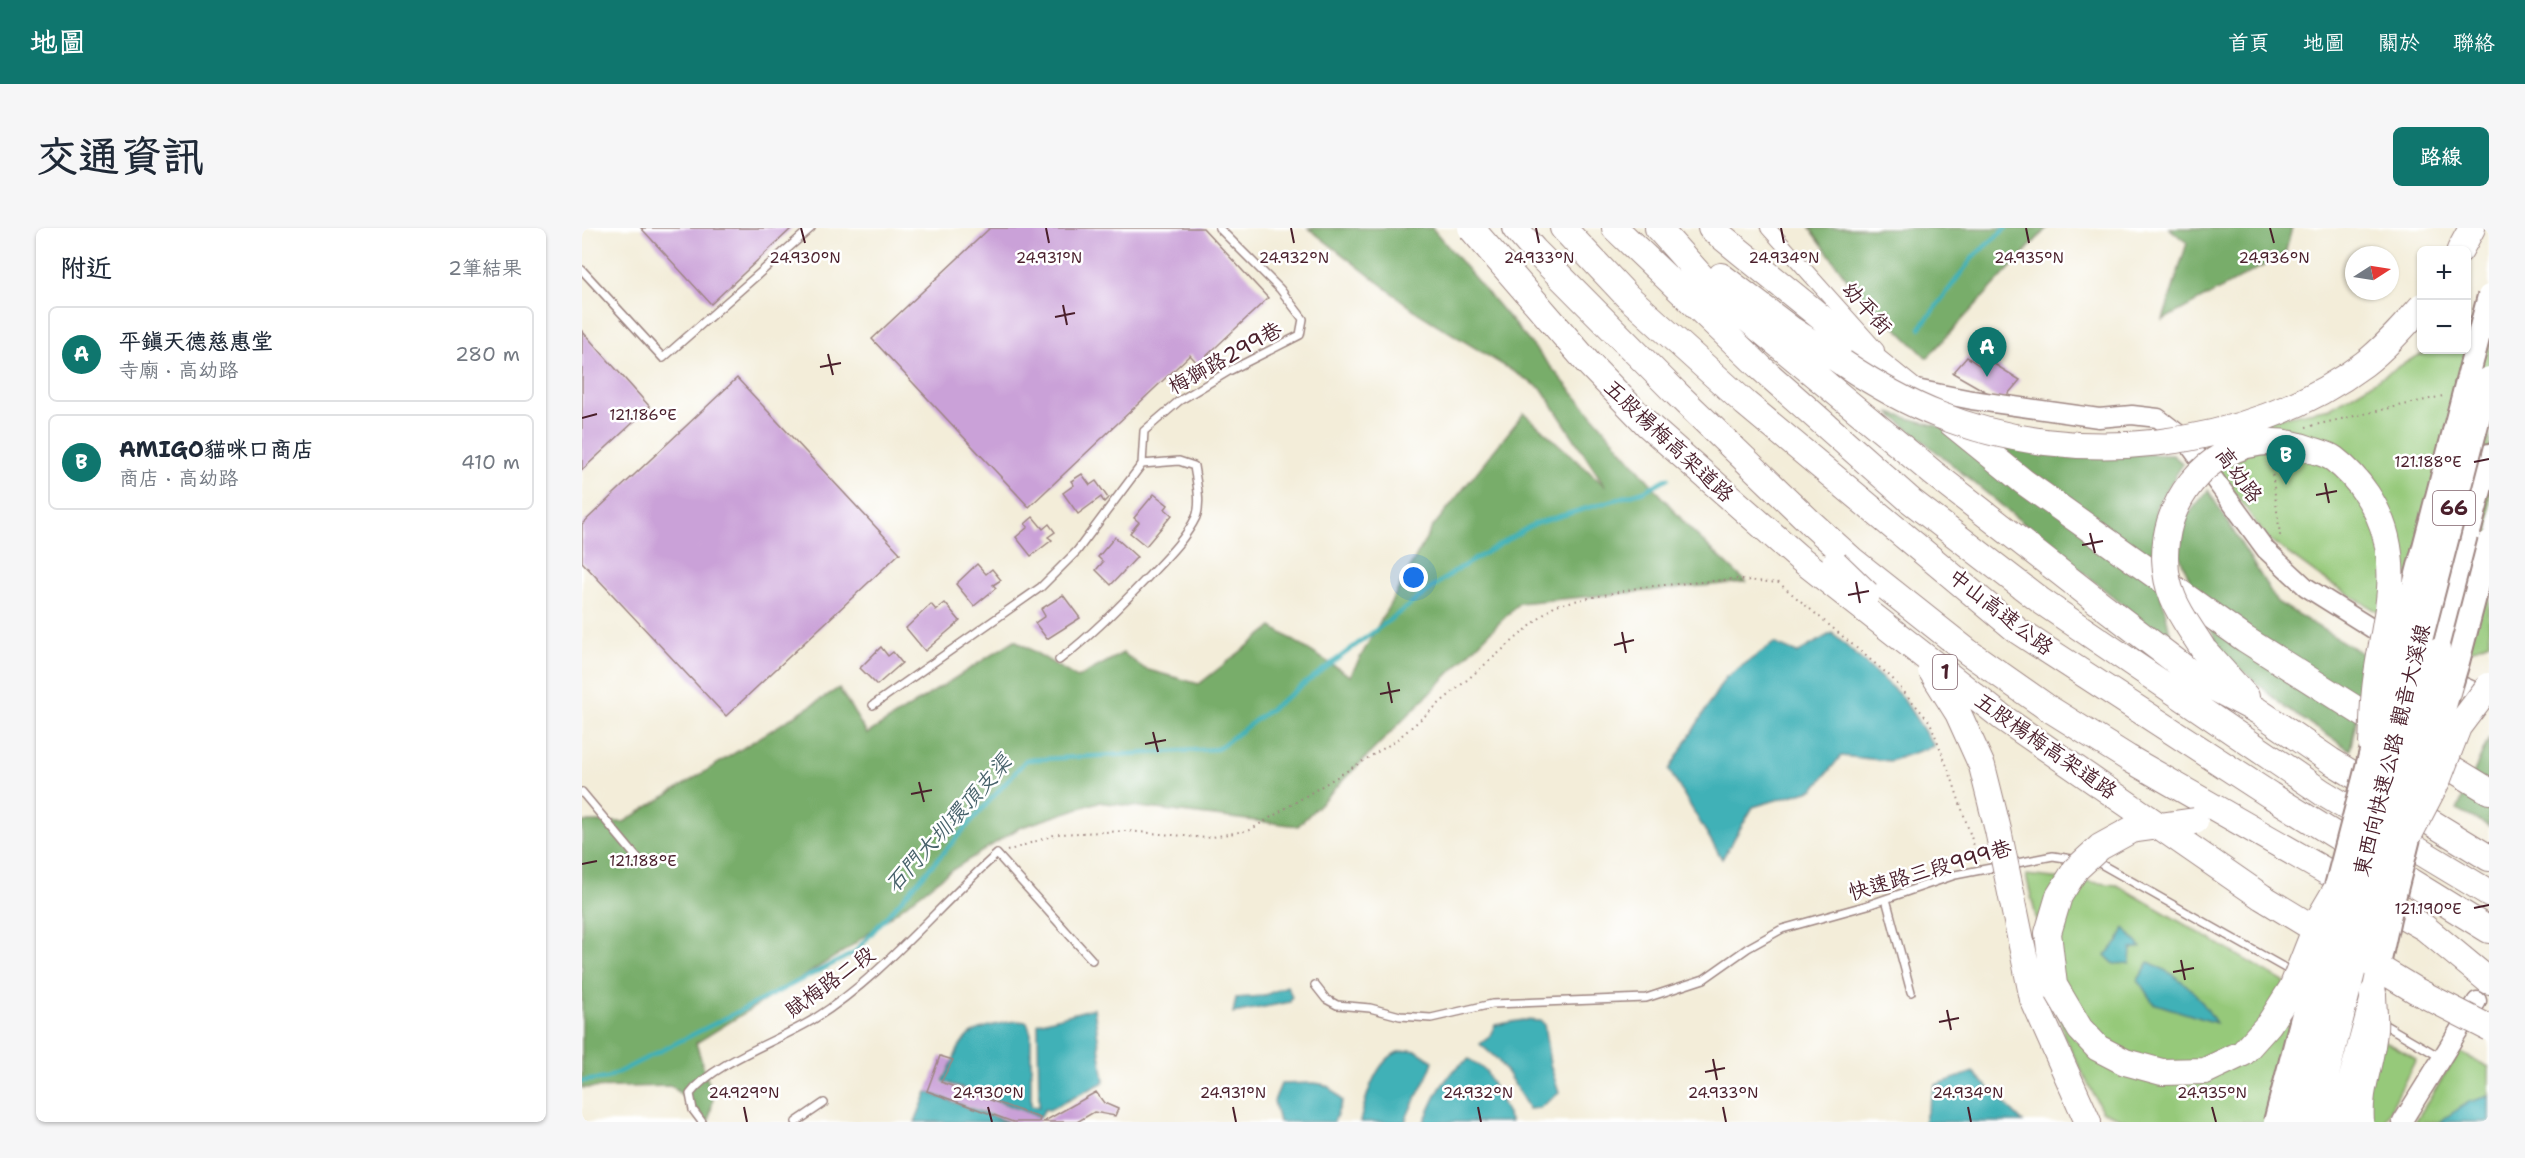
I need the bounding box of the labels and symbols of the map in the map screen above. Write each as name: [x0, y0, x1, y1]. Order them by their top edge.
north arrow: [2345, 246, 2399, 300]
text: 24.930°N: [769, 248, 841, 268]
text: 24.931°N: [1016, 248, 1082, 268]
text: 24.932°N: [1259, 248, 1329, 268]
text: 24.933°N: [1504, 248, 1574, 268]
text: 24.934°N: [1749, 248, 1820, 268]
text: 24.935°N: [1994, 248, 2064, 268]
text: 24.936°N: [2238, 248, 2310, 268]
street label: 幼平街: [1836, 275, 1898, 341]
street label: 梅獅路299巷: [1163, 315, 1287, 401]
pin: A: [1968, 328, 2006, 377]
street label: 五股楊梅高架道路: [1598, 373, 1740, 509]
text: 121.186°E: [609, 405, 677, 425]
pin: B: [2266, 436, 2306, 485]
street label: 高幼路: [2209, 441, 2269, 509]
text: 121.188°E: [2394, 452, 2462, 472]
road number: 66: [2433, 491, 2475, 525]
street label: 中山高速公路: [1943, 562, 2059, 662]
your location: [1399, 563, 1428, 592]
street label: 東西向快速公路 觀音大溪線: [2347, 621, 2437, 879]
road number: 1: [1933, 655, 1957, 689]
street label: 五股楊梅高架道路: [1969, 686, 2123, 806]
water label: 石門大圳環頂支渠: [879, 747, 1019, 898]
street label: 快速路三段999巷: [1845, 833, 2015, 907]
text: 121.188°E: [609, 851, 677, 871]
text: 121.190°E: [2394, 899, 2462, 919]
street label: 賦梅路二段: [779, 940, 881, 1024]
text: 24.929°N: [709, 1083, 779, 1103]
text: 24.930°N: [952, 1083, 1024, 1103]
text: 24.931°N: [1200, 1083, 1266, 1103]
text: 24.932°N: [1443, 1083, 1513, 1103]
text: 24.933°N: [1688, 1083, 1758, 1103]
text: 24.934°N: [1933, 1083, 2004, 1103]
text: 24.935°N: [2177, 1083, 2247, 1103]

